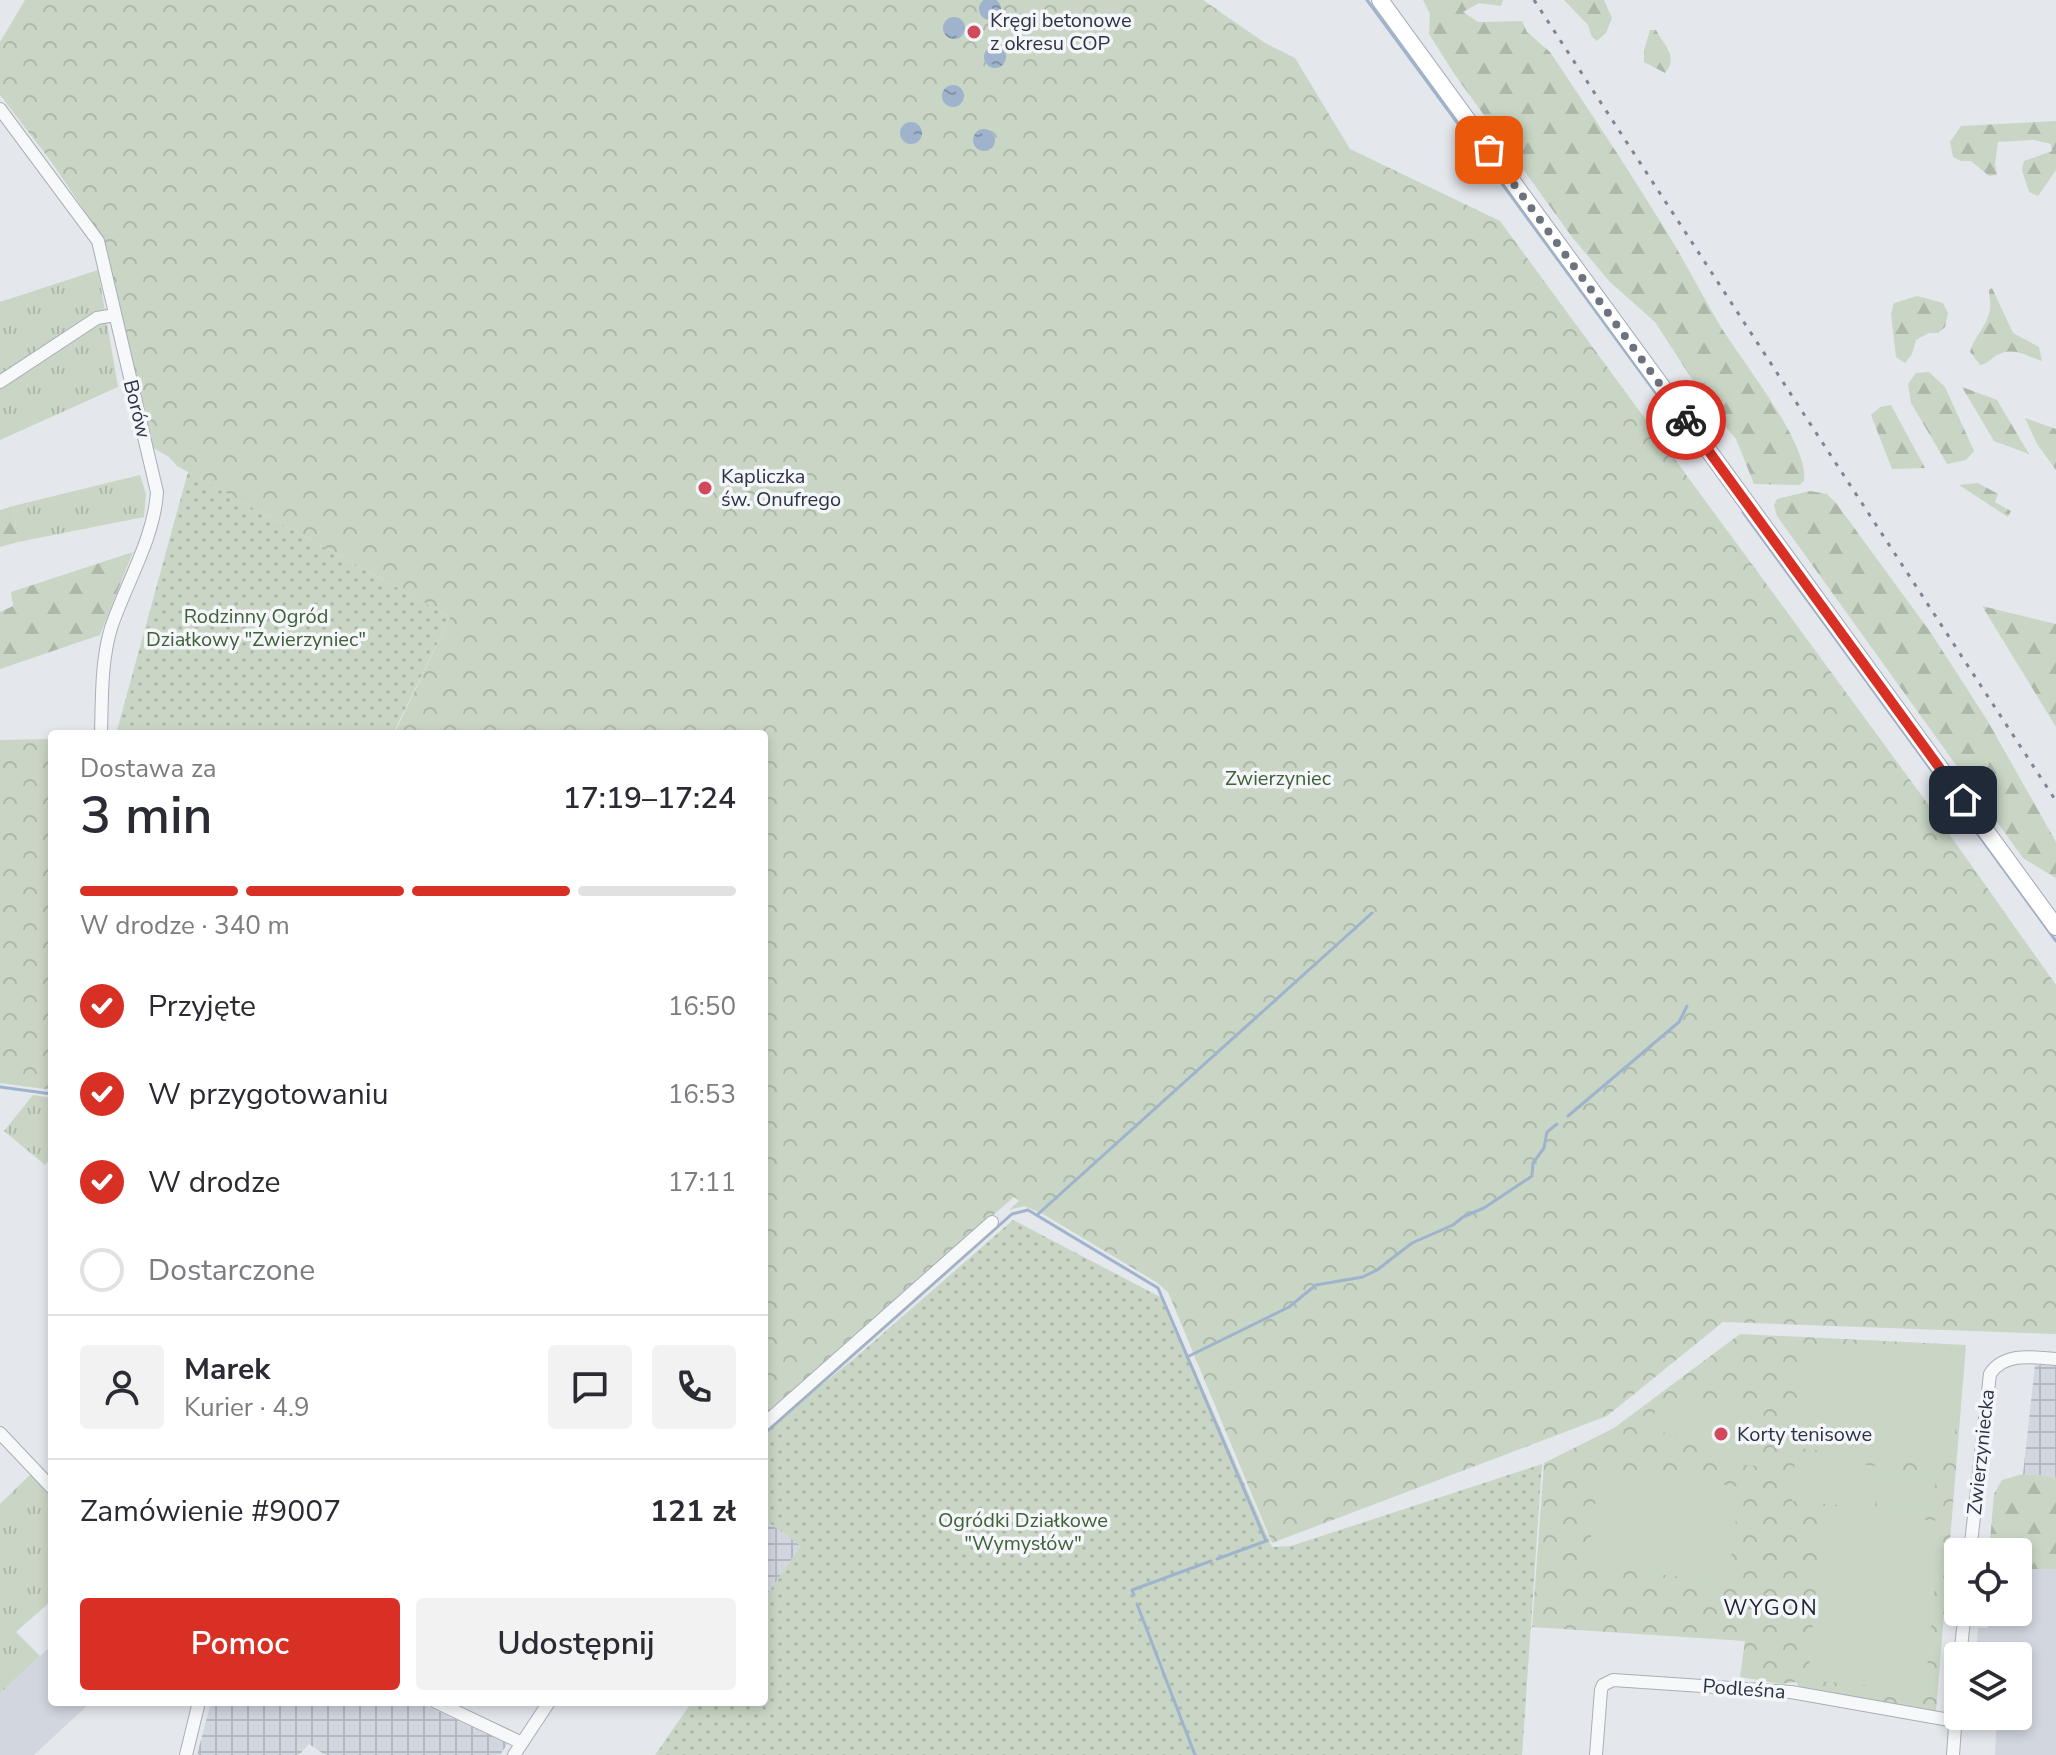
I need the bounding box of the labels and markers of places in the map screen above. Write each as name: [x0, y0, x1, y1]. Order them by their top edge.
place label: Kręgi betonowe z okresu COP: [990, 7, 1132, 57]
marker: Kręgi betonowe z okresu COP: [965, 23, 983, 41]
pin: [1455, 116, 1523, 184]
place label: Kapliczka św. Onufrego: [721, 463, 841, 513]
marker: Kapliczka św. Onufrego: [696, 479, 714, 497]
pin: [1929, 766, 1997, 834]
place label: Korty tenisowe: [1737, 1421, 1872, 1448]
marker: Korty tenisowe: [1712, 1425, 1730, 1443]

